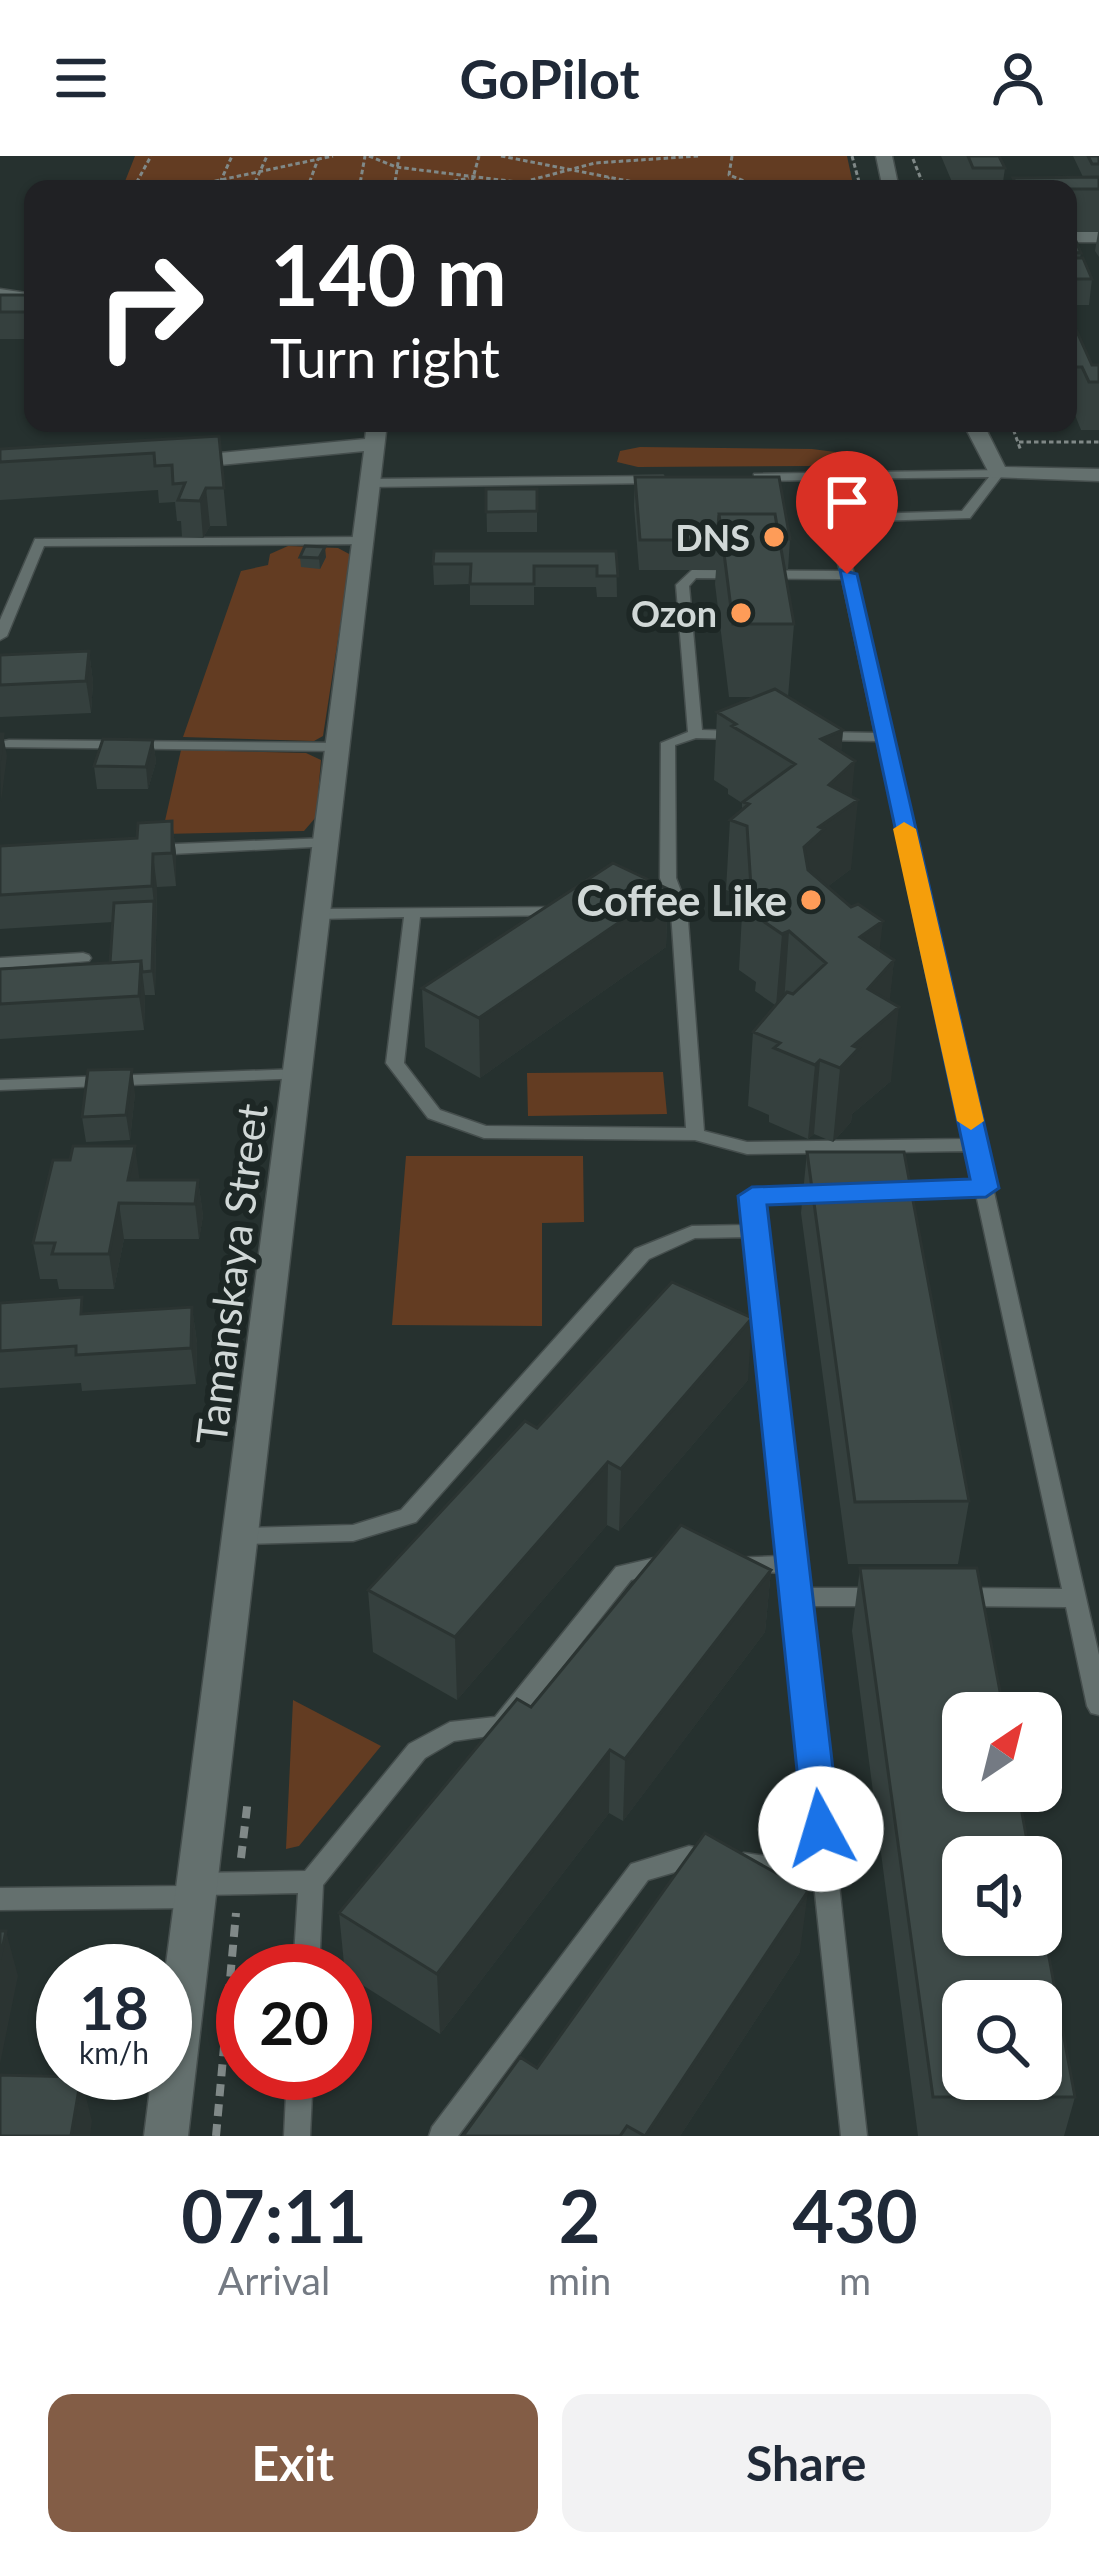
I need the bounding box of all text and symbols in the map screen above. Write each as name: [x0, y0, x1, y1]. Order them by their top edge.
icon: menu: [48, 45, 114, 111]
icon: person: [985, 45, 1051, 111]
text: GoPilot: [459, 46, 640, 111]
text: 140 m: [270, 223, 507, 324]
icon: right: [72, 228, 228, 384]
text: Turn right: [270, 325, 500, 390]
pin: [796, 451, 898, 574]
icon: arrive: [814, 469, 880, 535]
place label: DNS: [675, 515, 750, 559]
marker: DNS: [761, 524, 787, 550]
place label: Ozon: [631, 591, 717, 635]
marker: Ozon: [728, 600, 754, 626]
place label: Coffee Like: [577, 875, 787, 925]
marker: Coffee Like: [798, 887, 824, 913]
street label: Tamanskaya Street: [185, 1101, 277, 1447]
north arrow: [942, 1692, 1062, 1812]
map controls: [942, 1692, 1062, 2100]
position arrow: [758, 1766, 884, 1892]
button: sound: [942, 1836, 1062, 1956]
speed limit sign: 20: [216, 1944, 372, 2100]
text: 18: [79, 1971, 149, 2043]
button: search: [942, 1980, 1062, 2100]
text: km/h: [79, 2034, 149, 2070]
text: 07:11: [181, 2172, 367, 2258]
text: 2: [559, 2172, 601, 2258]
text: 430: [792, 2172, 918, 2258]
text: Arrival: [218, 2257, 330, 2303]
text: min: [548, 2257, 611, 2303]
text: m: [839, 2257, 871, 2303]
button: Exit: [48, 2394, 538, 2532]
button: Share: [562, 2394, 1051, 2532]

